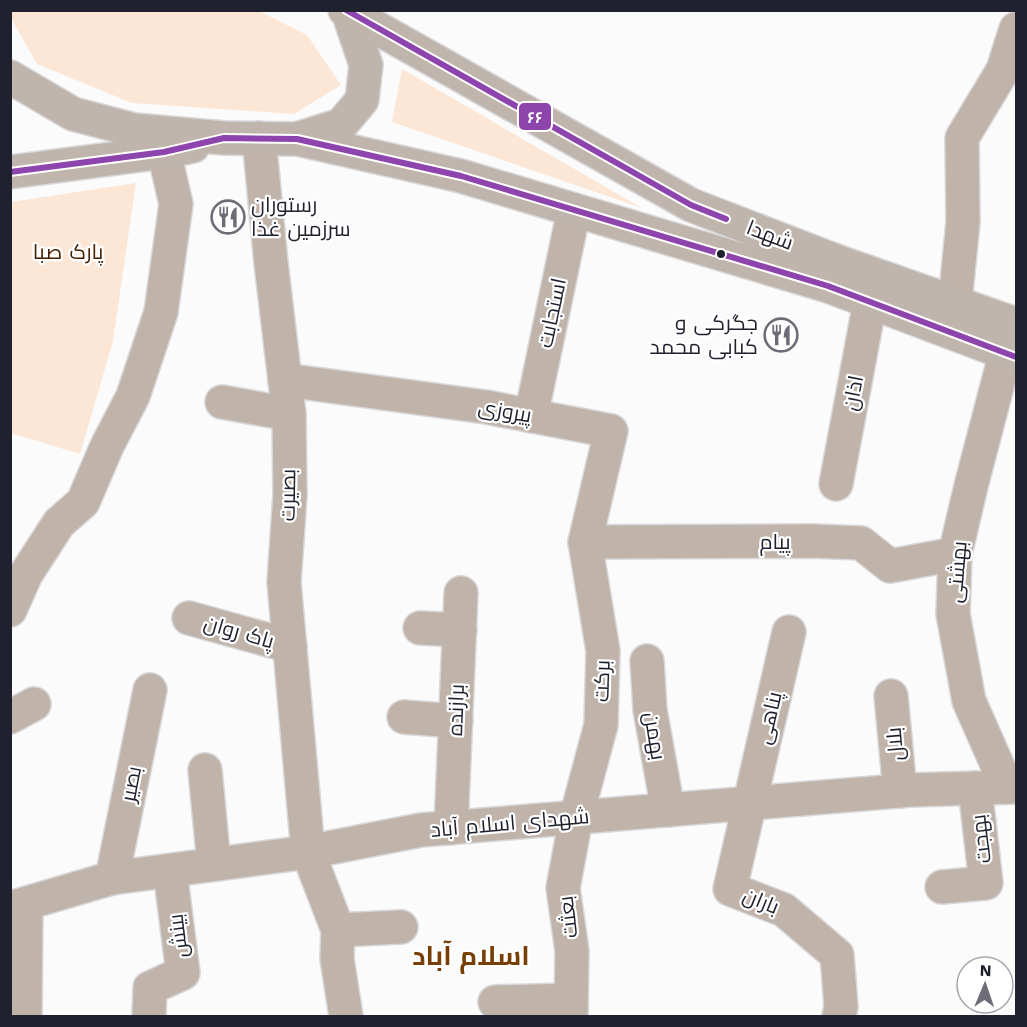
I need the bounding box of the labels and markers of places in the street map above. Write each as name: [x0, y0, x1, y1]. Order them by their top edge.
place label: رستوران سرزمین غذا: [251, 192, 351, 242]
restaurant icon: رستوران سرزمین غذا: [210, 199, 246, 235]
unlabelled marker: [715, 248, 727, 260]
place label: جگرکی و کبابی محمد: [650, 310, 758, 360]
restaurant icon: جگرکی و کبابی محمد: [763, 317, 799, 353]

